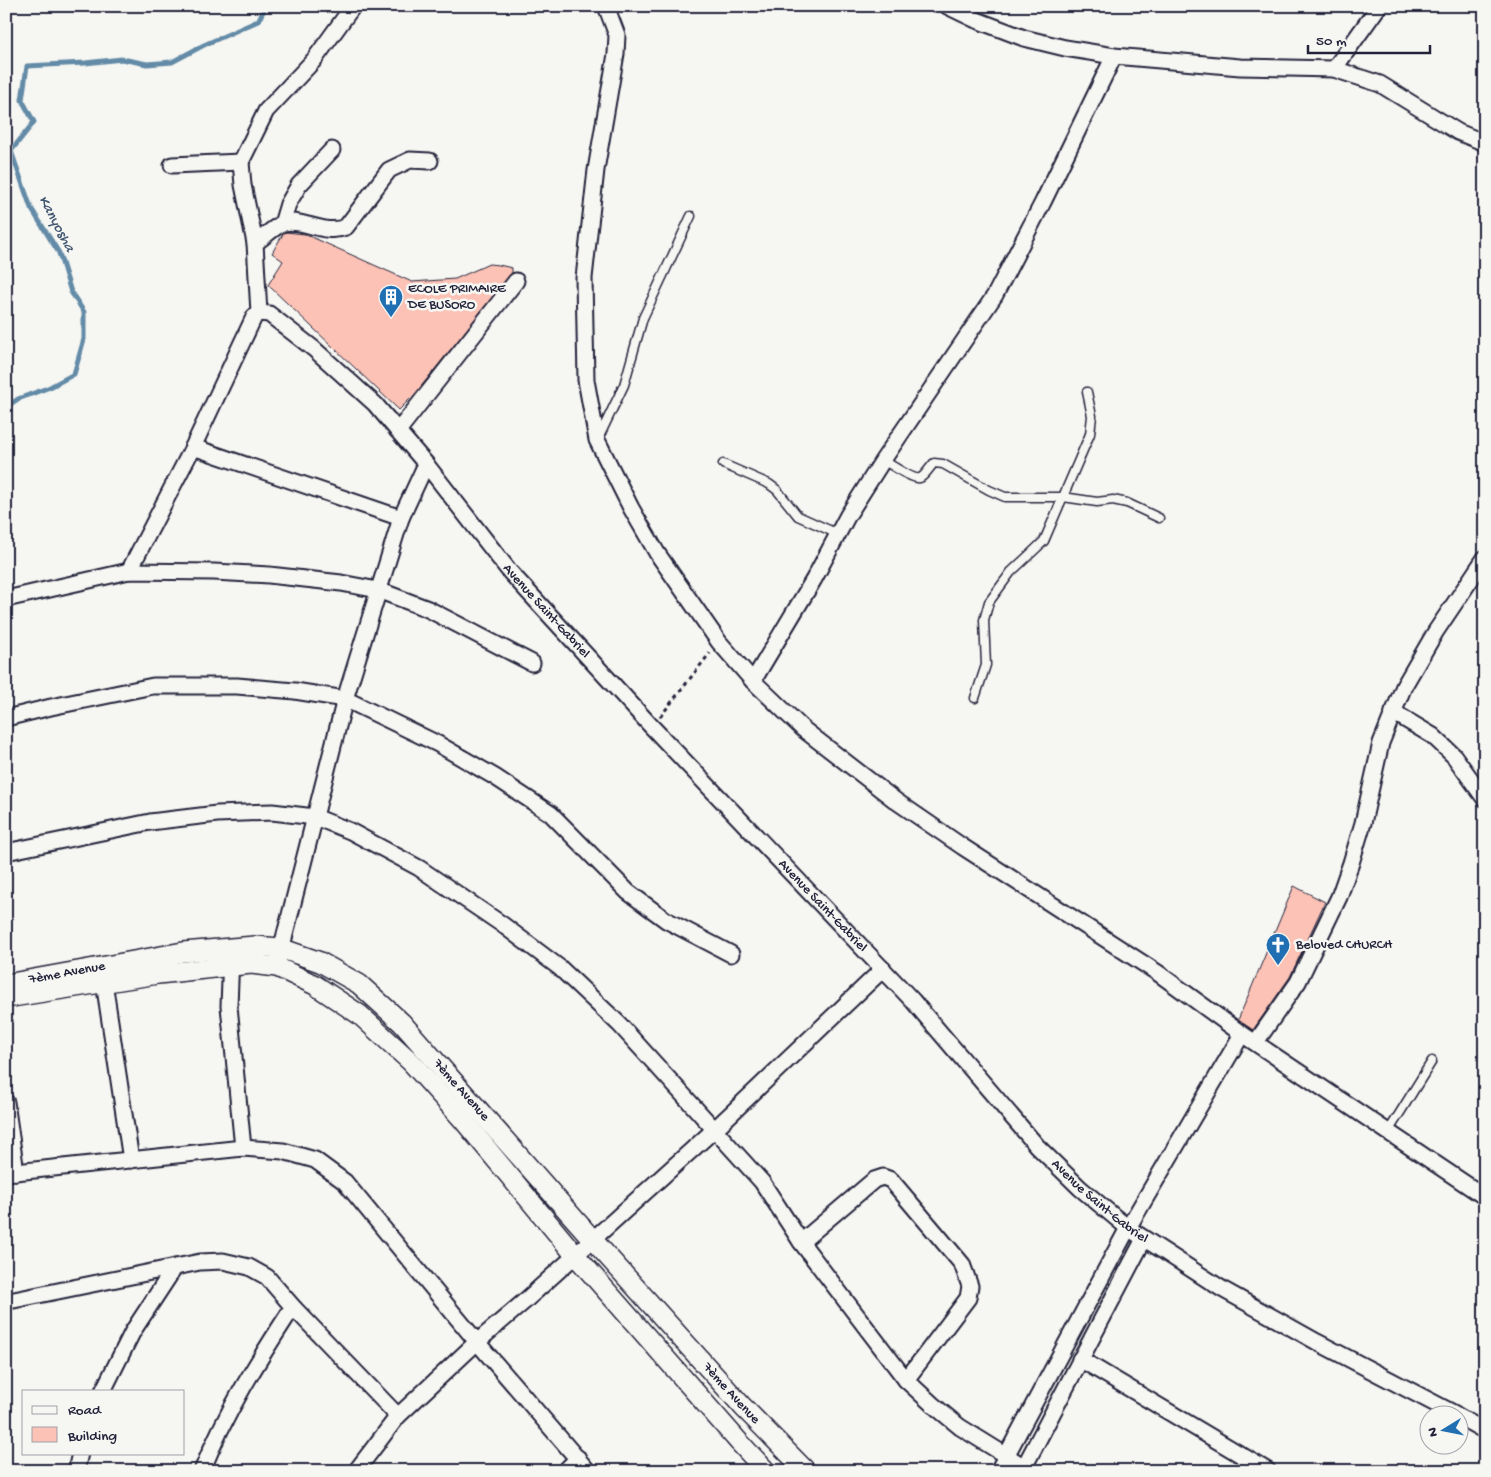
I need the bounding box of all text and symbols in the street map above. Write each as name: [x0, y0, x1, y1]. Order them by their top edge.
scale bar: [1308, 22, 1431, 54]
text: 50 m: [1316, 33, 1347, 51]
water label: Kanyosha: [34, 193, 79, 257]
place label: ECOLE PRIMAIRE DE BUSORO: [407, 281, 507, 314]
building icon: ECOLE PRIMAIRE DE BUSORO: [378, 284, 404, 318]
street label: Avenue Saint-Gabriel: [499, 561, 593, 662]
street label: Avenue Saint-Gabriel: [774, 856, 871, 956]
church icon: Beloved CHURCH: [1265, 932, 1291, 966]
place label: Beloved CHURCH: [1295, 937, 1393, 954]
street label: 7ème Avenue: [27, 958, 107, 988]
street label: 7ème Avenue: [429, 1055, 494, 1125]
street label: Avenue Saint-Gabriel: [1047, 1156, 1151, 1247]
street label: 7ème Avenue: [698, 1358, 764, 1428]
legend: [22, 1390, 185, 1454]
text: Road: [68, 1402, 102, 1420]
north arrow: [1418, 1404, 1468, 1454]
text: N: [1424, 1426, 1443, 1438]
text: Building: [67, 1428, 117, 1446]

